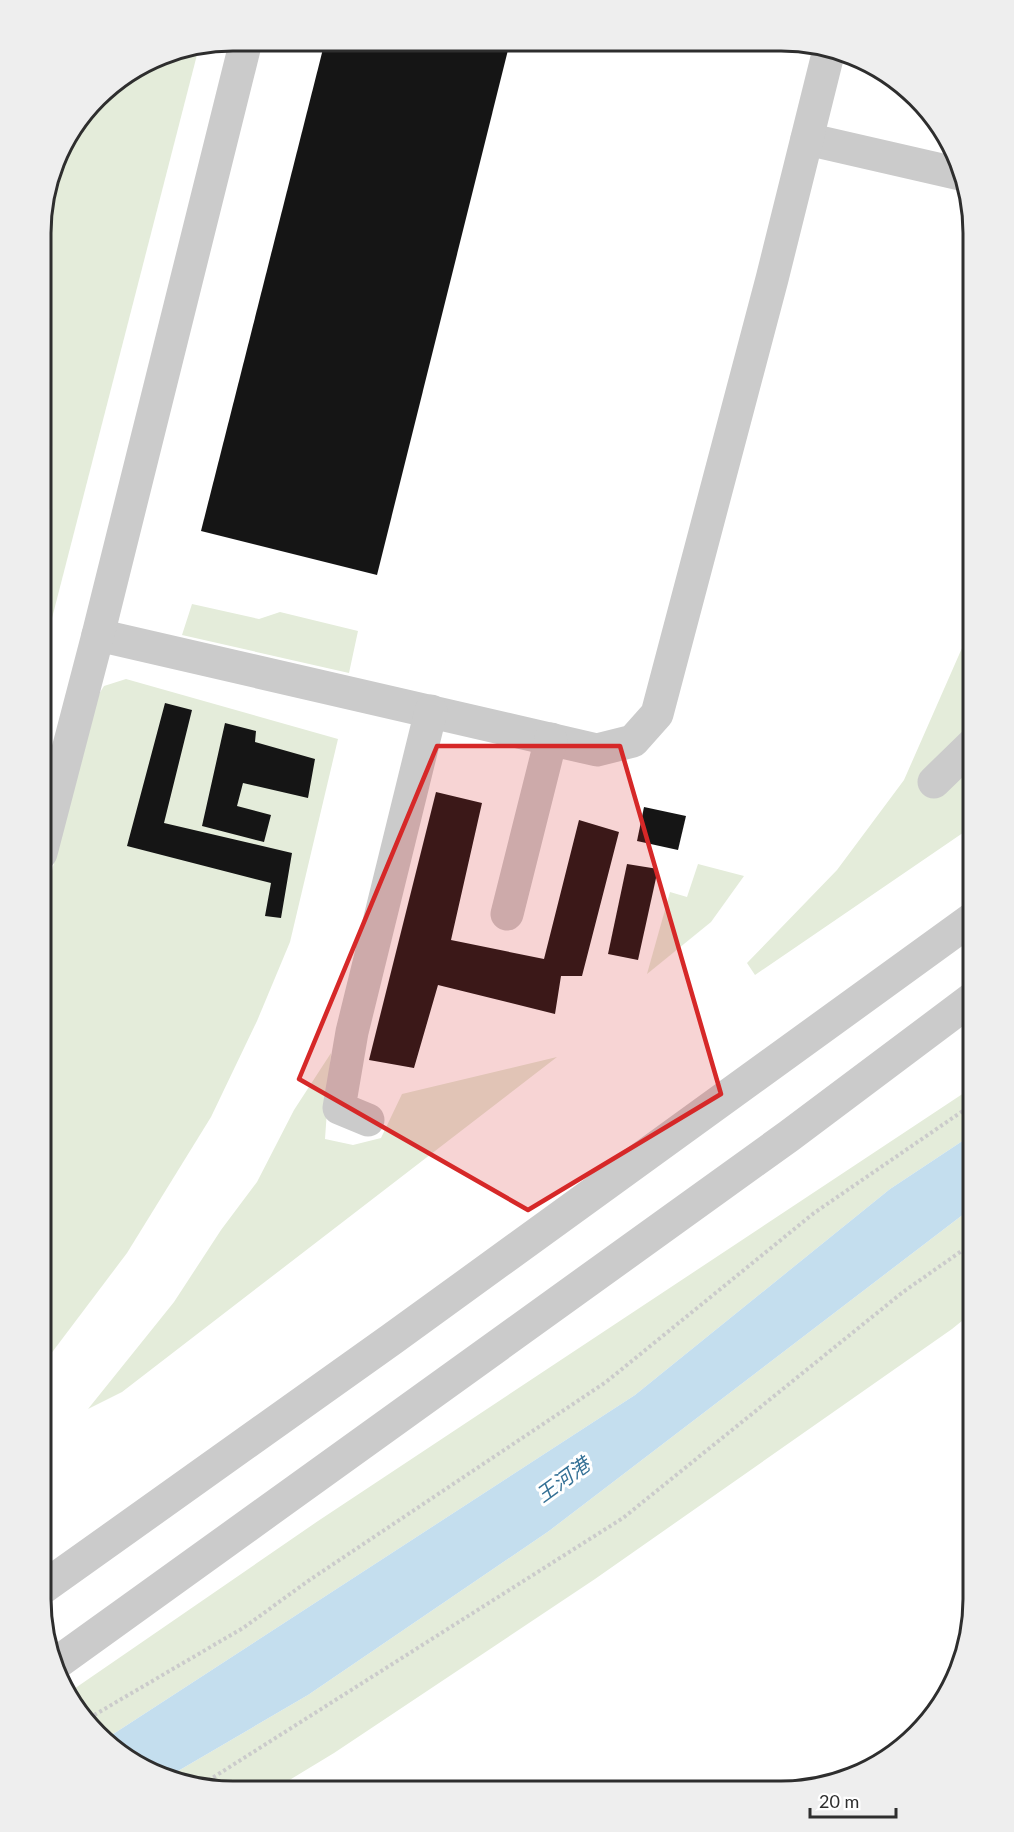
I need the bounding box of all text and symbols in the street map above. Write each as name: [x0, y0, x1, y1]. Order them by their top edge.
water label: 王河港: [531, 1450, 596, 1507]
scale bar: [810, 1781, 896, 1819]
text: 20 m: [819, 1790, 859, 1812]

